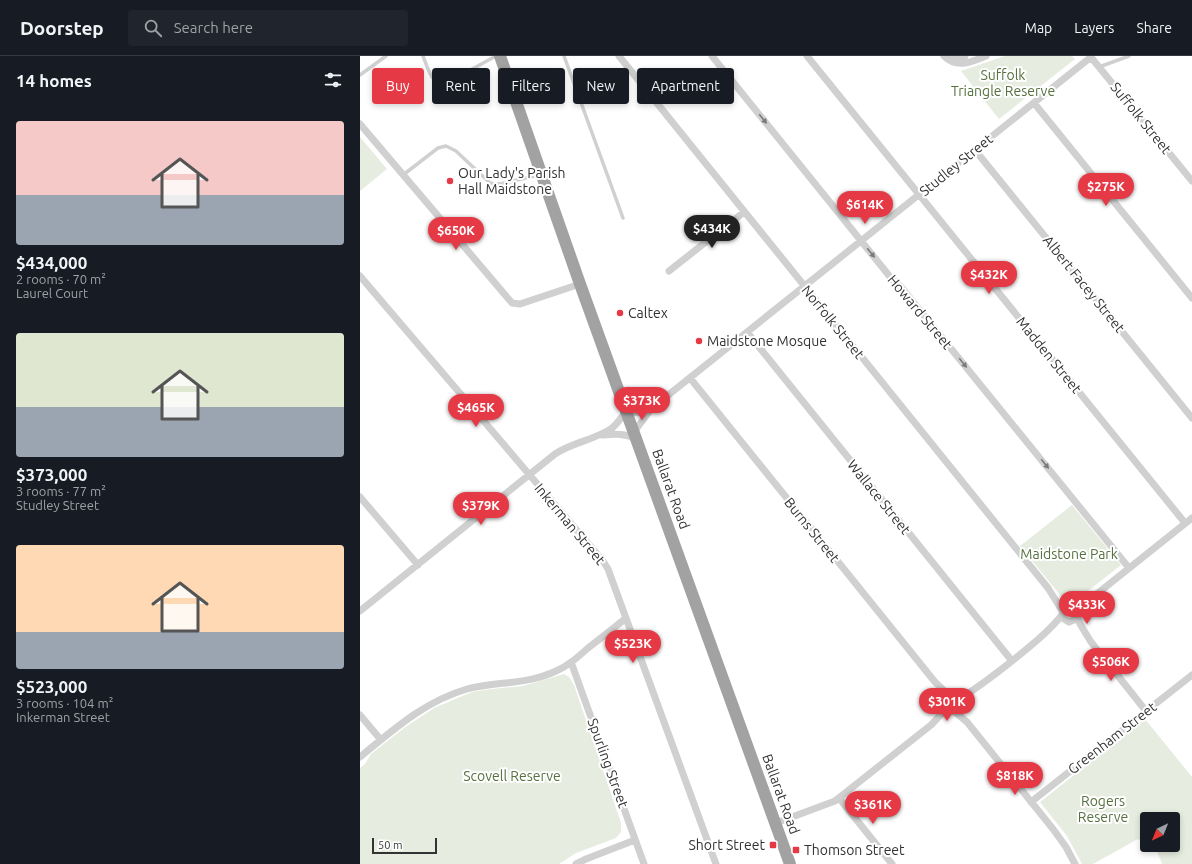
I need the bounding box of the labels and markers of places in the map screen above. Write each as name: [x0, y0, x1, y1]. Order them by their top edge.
place label: Our Lady's Parish Hall Maidstone: [458, 165, 566, 197]
pin: $275K: [1078, 173, 1134, 207]
marker: Our Lady's Parish Hall Maidstone: [445, 176, 455, 186]
pin: $614K: [837, 191, 893, 225]
pin: $434K: [684, 215, 740, 249]
pin: $650K: [428, 217, 484, 251]
pin: $432K: [961, 261, 1017, 295]
place label: Caltex: [628, 305, 668, 321]
marker: Caltex: [615, 308, 625, 318]
place label: Maidstone Mosque: [707, 333, 827, 349]
marker: Maidstone Mosque: [694, 336, 704, 346]
pin: $373K: [614, 387, 670, 421]
pin: $465K: [448, 394, 504, 428]
pin: $379K: [453, 492, 509, 526]
pin: $433K: [1059, 591, 1115, 625]
pin: $523K: [605, 630, 661, 664]
pin: $506K: [1083, 648, 1139, 682]
pin: $301K: [919, 688, 975, 722]
pin: $818K: [987, 762, 1043, 796]
pin: $361K: [845, 791, 901, 825]
place label: Short Street: [688, 837, 765, 853]
marker: Short Street: [768, 840, 778, 850]
place label: Thomson Street: [804, 842, 905, 858]
marker: Thomson Street: [791, 845, 801, 855]

